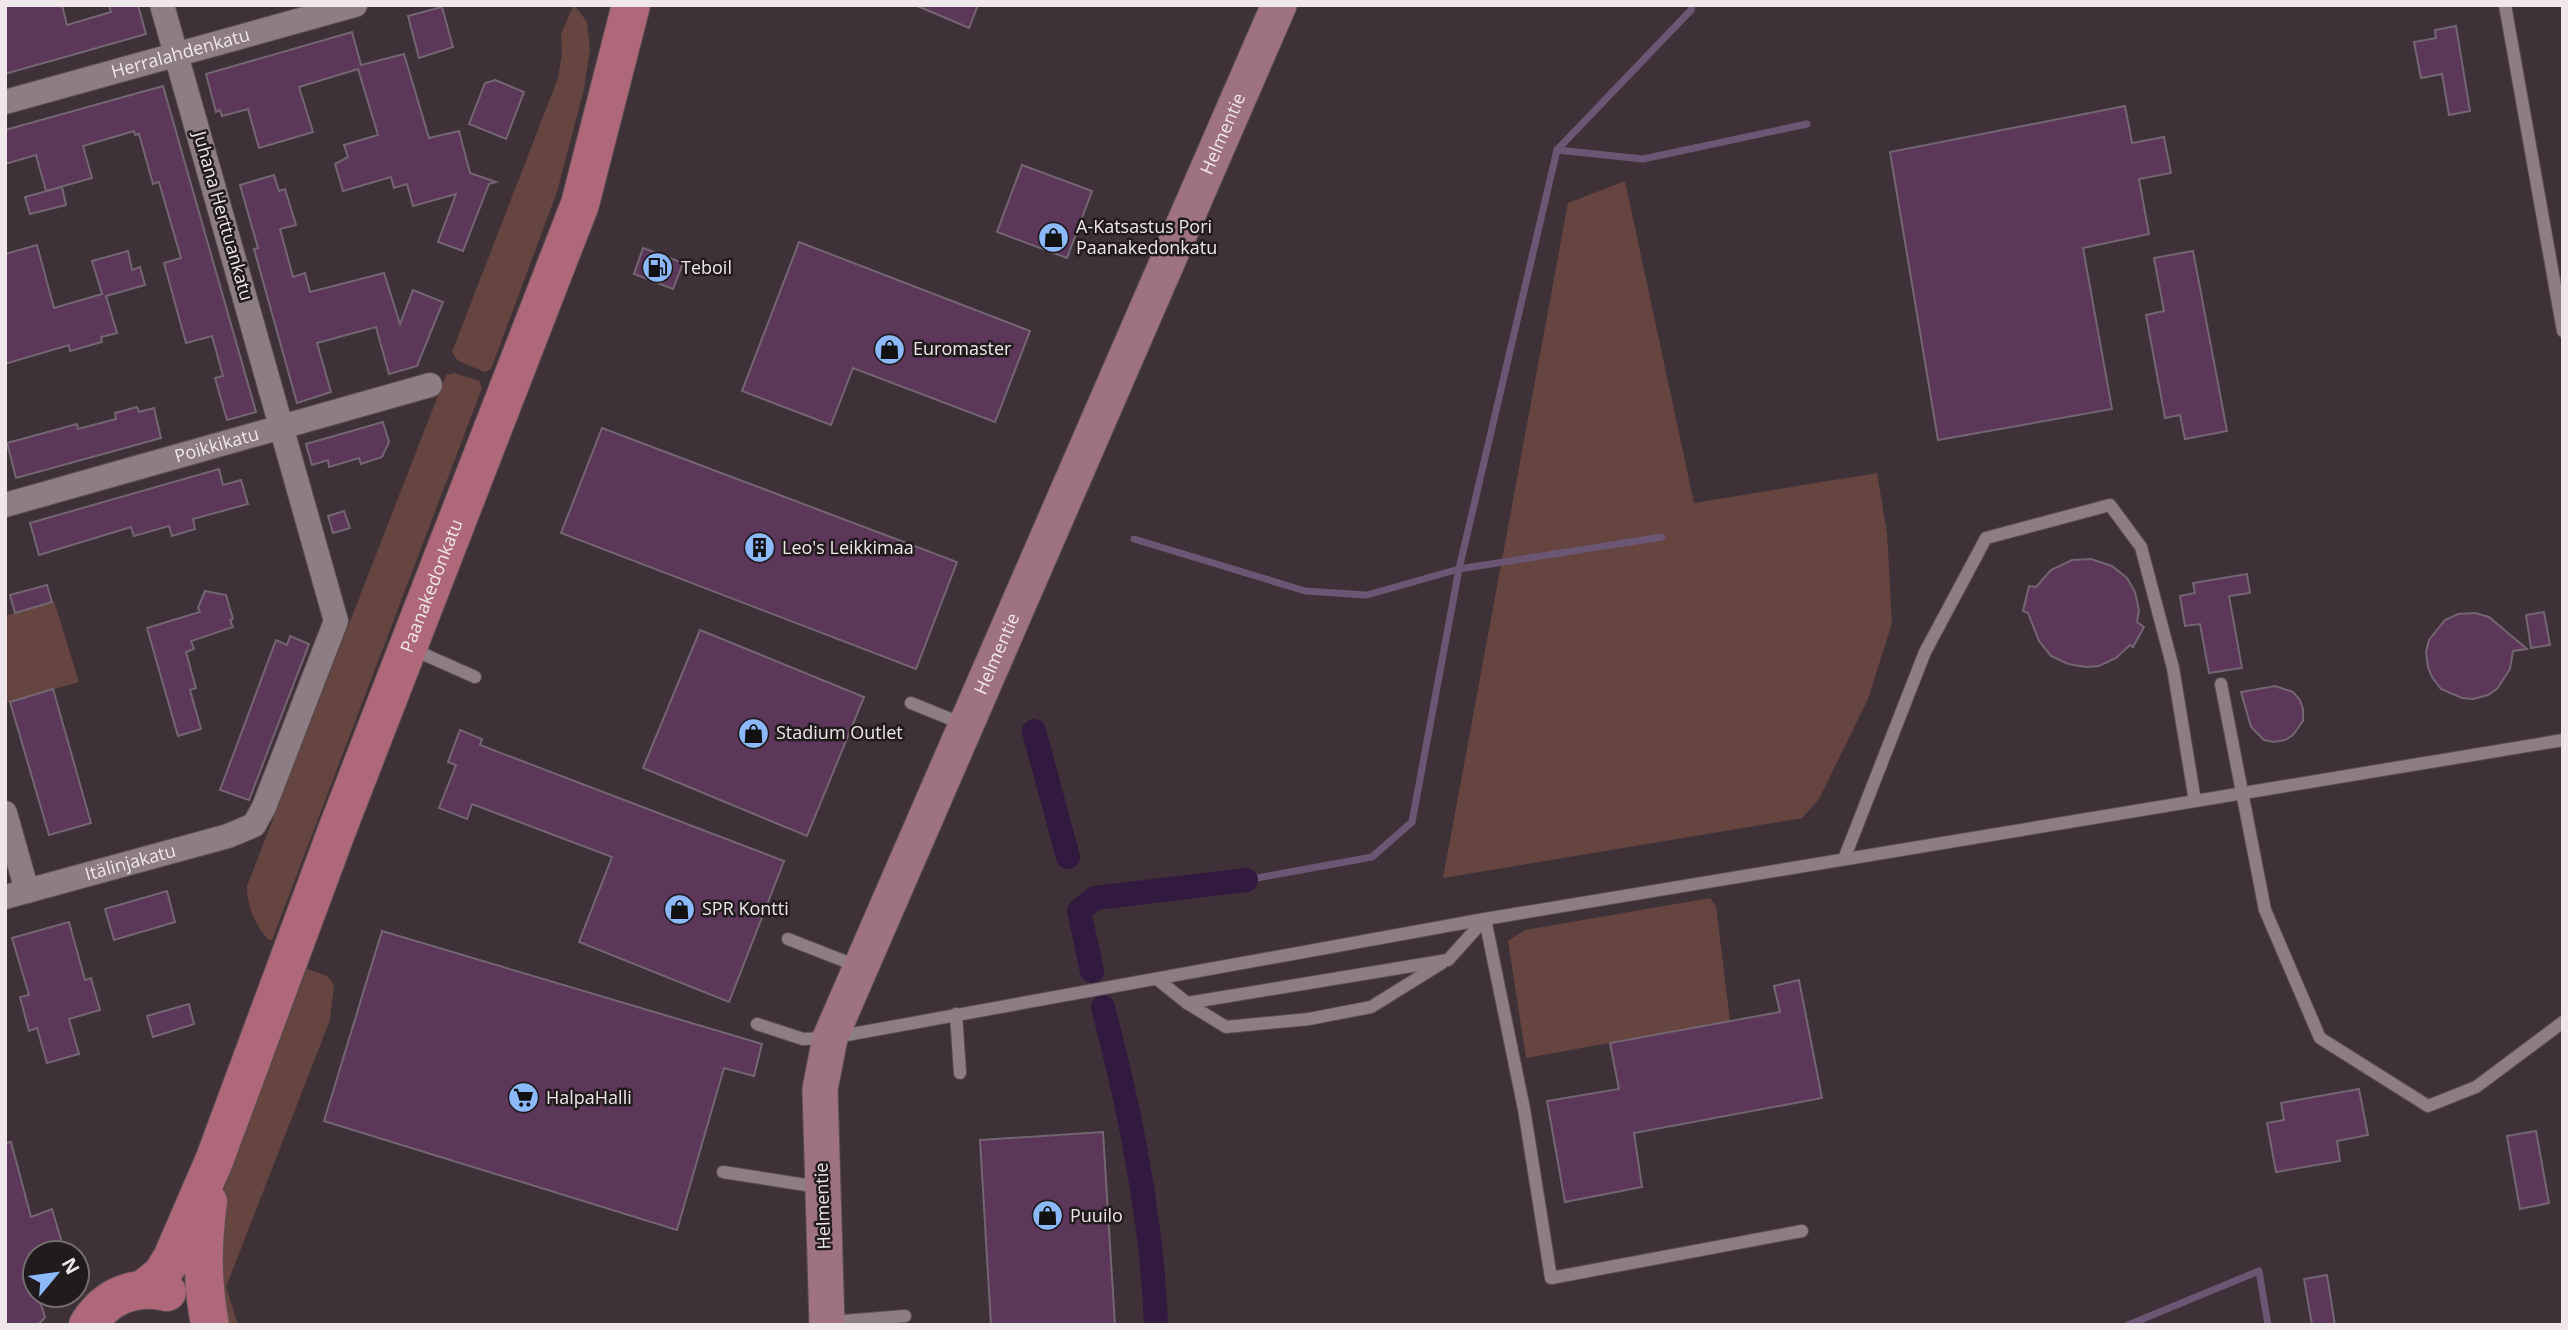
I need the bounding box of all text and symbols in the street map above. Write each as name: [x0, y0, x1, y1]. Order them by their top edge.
street label: Herralahdenkatu: [108, 22, 252, 83]
street label: Helmentie: [1194, 89, 1250, 178]
street label: Juhana Herttuankatu: [188, 126, 260, 303]
place label: A-Katsastus Pori Paanakedonkatu: [1076, 214, 1217, 259]
shop icon: A-Katsastus Pori Paanakedonkatu: [1036, 220, 1070, 254]
fuel station icon: Teboil: [641, 251, 675, 285]
place label: Teboil: [681, 255, 732, 279]
shop icon: Euromaster: [873, 332, 907, 366]
place label: Euromaster: [913, 336, 1012, 360]
street label: Poikkikatu: [171, 421, 261, 468]
street label: Paanakedonkatu: [394, 515, 468, 656]
building icon: Leo's Leikkimaa: [742, 531, 776, 565]
place label: Leo's Leikkimaa: [782, 535, 914, 559]
street label: Helmentie: [968, 609, 1024, 698]
shop icon: Stadium Outlet: [736, 716, 770, 750]
place label: Stadium Outlet: [776, 720, 903, 744]
street label: Itälinjakatu: [82, 838, 178, 886]
shop icon: SPR Kontti: [662, 892, 696, 926]
place label: SPR Kontti: [702, 896, 789, 920]
supermarket icon: HalpaHalli: [506, 1081, 540, 1115]
place label: HalpaHalli: [546, 1085, 632, 1109]
street label: Helmentie: [808, 1162, 836, 1250]
shop icon: Puuilo: [1030, 1199, 1064, 1233]
place label: Puuilo: [1070, 1203, 1123, 1227]
north arrow: [21, 1239, 91, 1309]
text: N: [56, 1253, 86, 1279]

